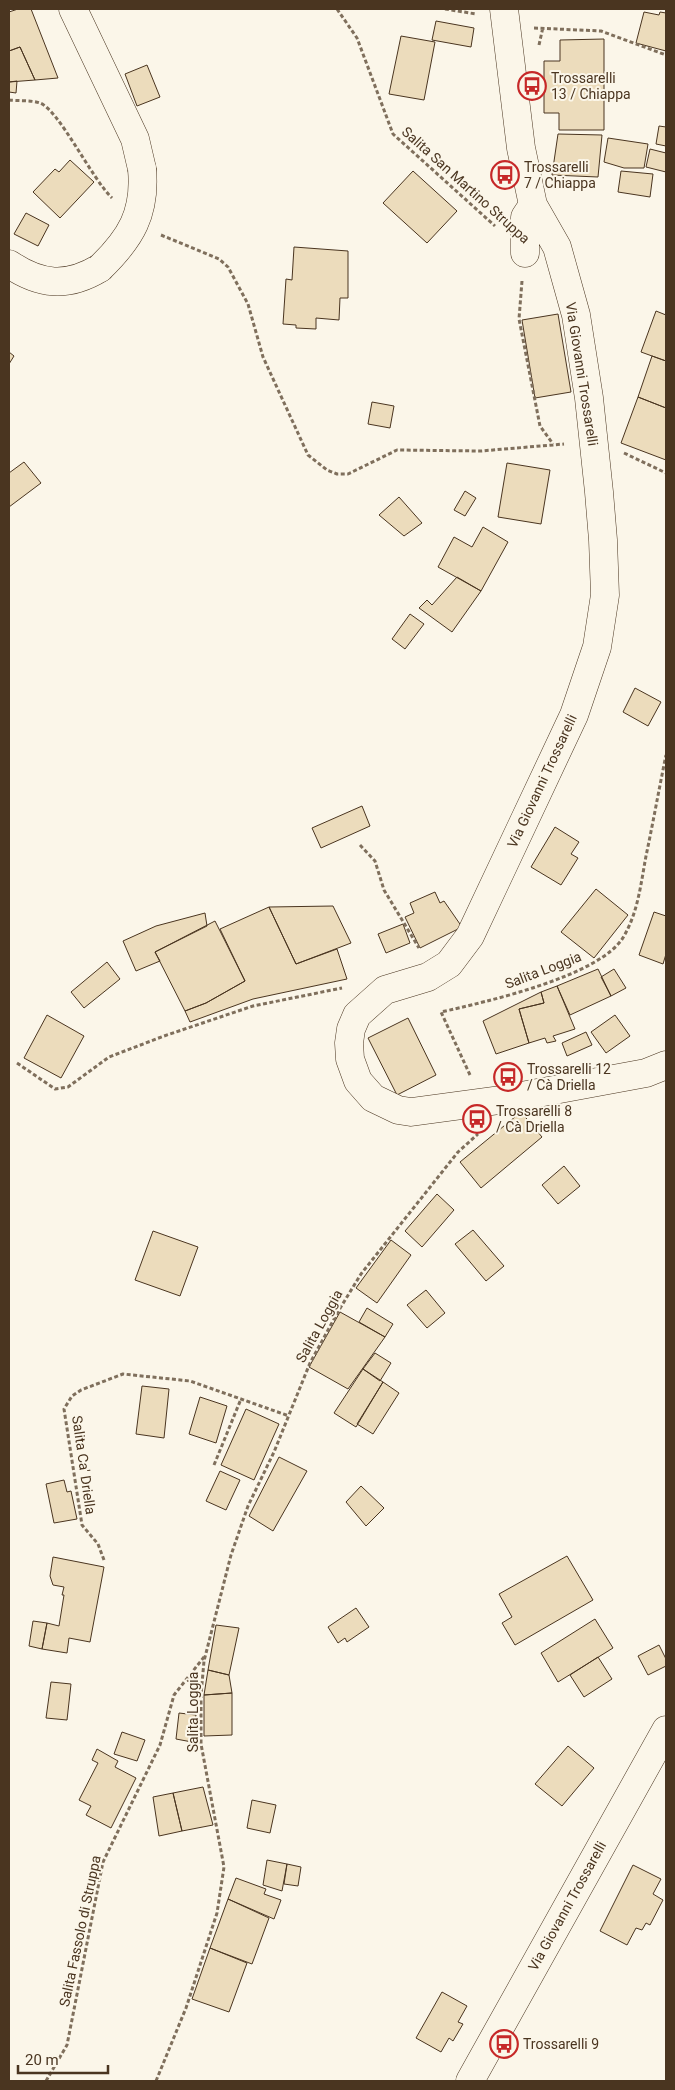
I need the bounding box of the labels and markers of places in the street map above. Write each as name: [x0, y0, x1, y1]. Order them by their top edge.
place label: Trossarelli 13 / Chiappa: [551, 70, 631, 102]
bus stop icon: Trossarelli 13 / Chiappa: [517, 71, 547, 101]
place label: Trossarelli 7 / Chiappa: [524, 159, 596, 191]
bus stop icon: Trossarelli 7 / Chiappa: [490, 160, 520, 190]
place label: Trossarelli 12 / Cà Driella: [527, 1061, 611, 1093]
bus stop icon: Trossarelli 12 / Cà Driella: [493, 1062, 523, 1092]
place label: Trossarelli 8 / Cà Driella: [496, 1103, 572, 1135]
bus stop icon: Trossarelli 8 / Cà Driella: [462, 1104, 492, 1134]
bus stop icon: Trossarelli 9: [489, 2029, 519, 2059]
place label: Trossarelli 9: [523, 2036, 599, 2052]

